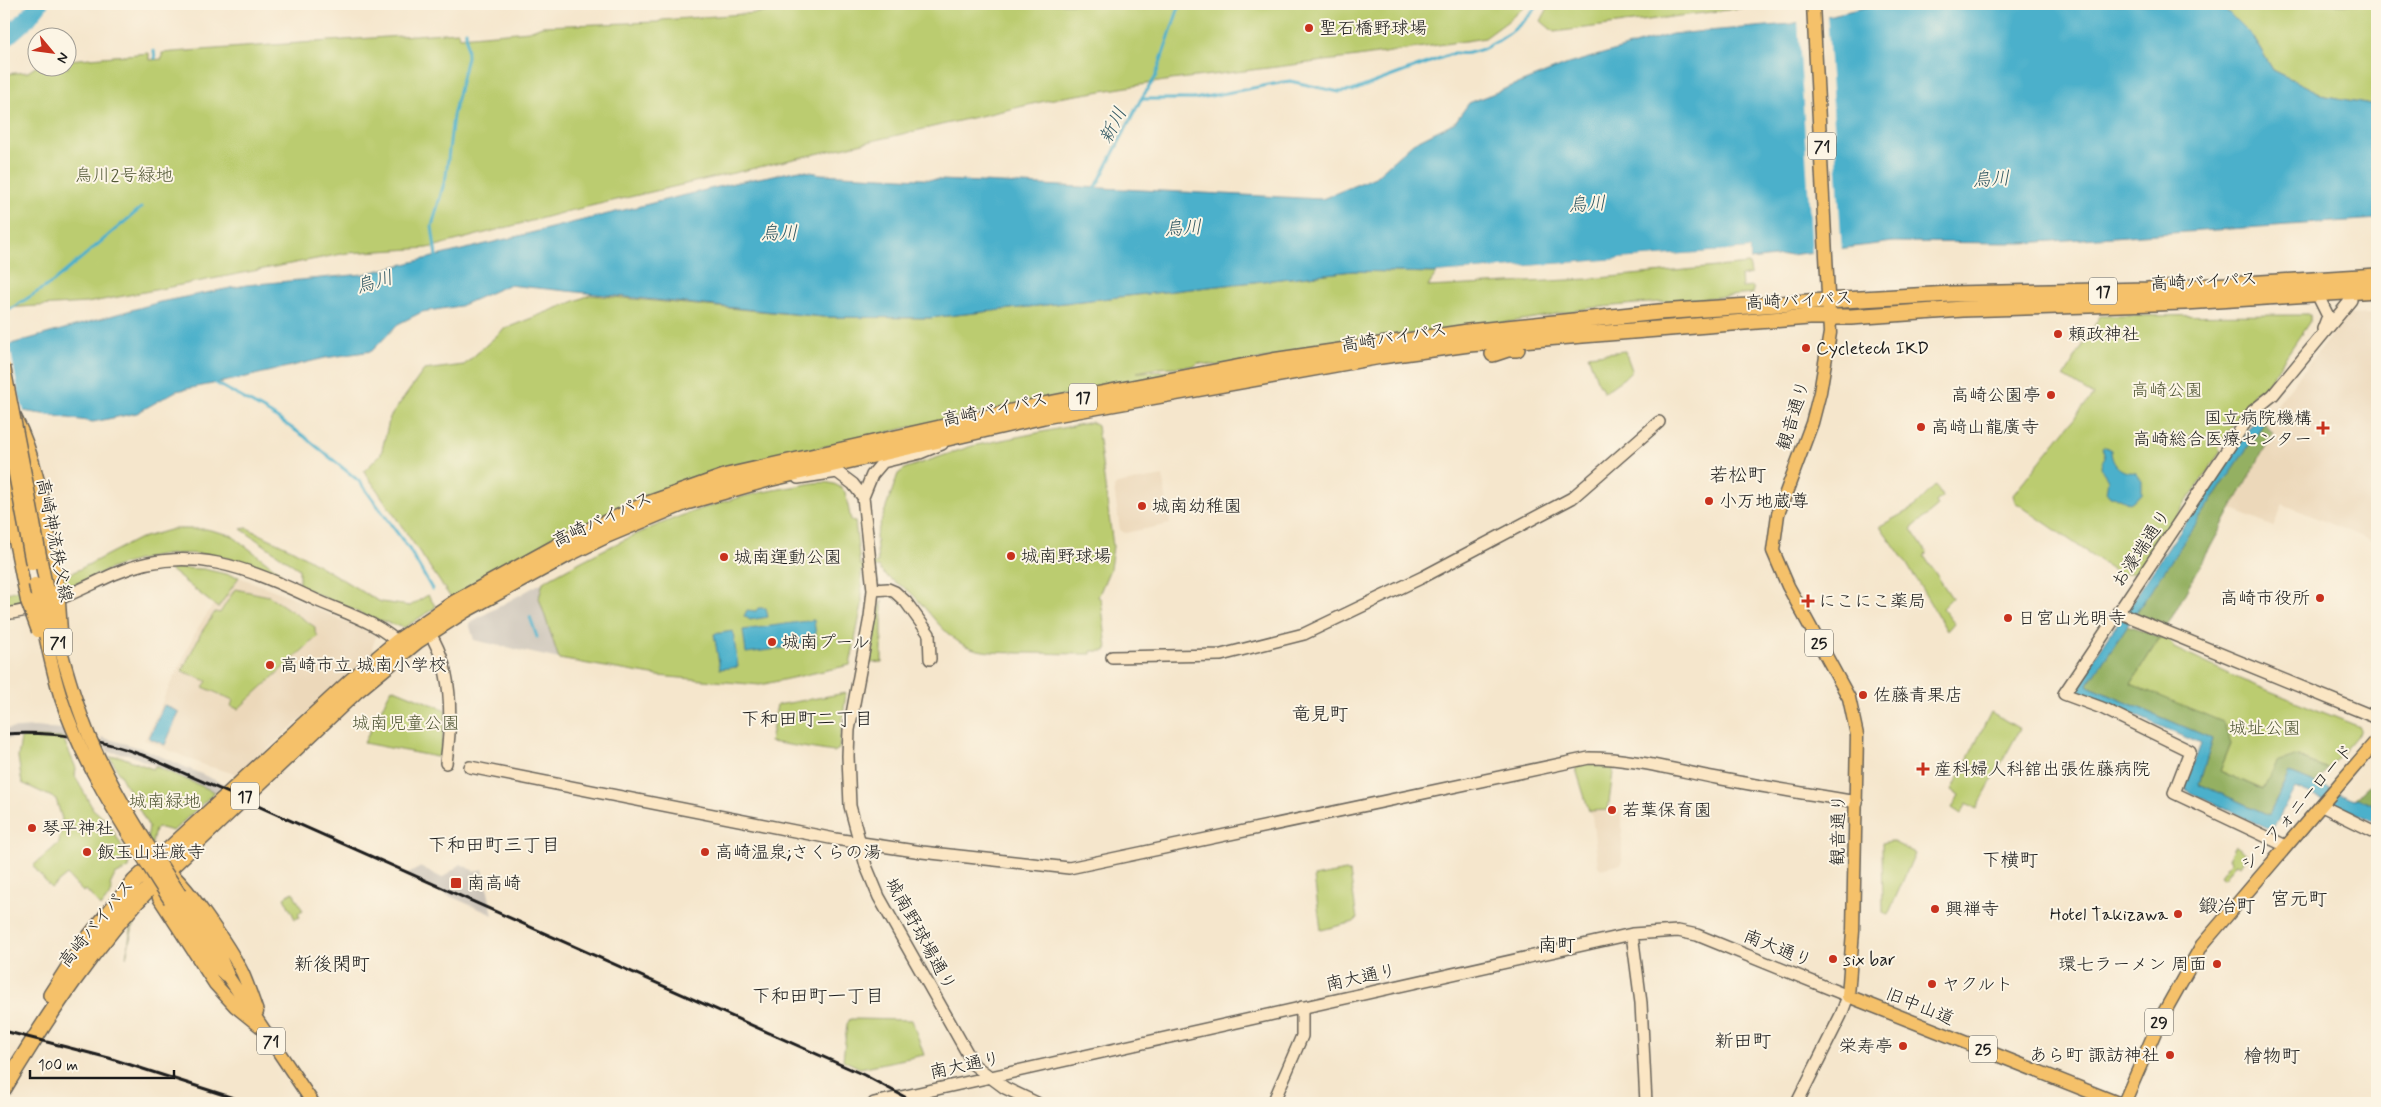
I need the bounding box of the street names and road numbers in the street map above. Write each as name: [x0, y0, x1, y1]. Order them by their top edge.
road number: 71: [1808, 132, 1836, 160]
street label: 高崎バイパス: [2150, 267, 2258, 297]
road number: 17: [2089, 278, 2117, 304]
street label: 高崎バイパス: [1745, 286, 1853, 316]
street label: 高崎バイパス: [1339, 318, 1449, 358]
street label: 観音通り: [1772, 377, 1816, 453]
road number: 17: [1069, 384, 1097, 411]
street label: 高崎バイパス: [940, 387, 1050, 433]
street label: 高崎神流秩父線: [30, 476, 78, 604]
street label: 高崎バイパス: [549, 486, 656, 554]
street label: お濠端通り: [2107, 505, 2177, 593]
road number: 71: [44, 628, 72, 656]
road number: 25: [1805, 630, 1833, 656]
street label: シンフォニーロード: [2236, 739, 2360, 876]
road number: 17: [231, 782, 259, 809]
street label: 観音通り: [1826, 794, 1852, 866]
street label: 高崎バイパス: [54, 874, 140, 973]
street label: 城南野球場通り: [879, 874, 961, 995]
street label: 南大通り: [1740, 924, 1815, 974]
street label: 南大通り: [1323, 959, 1399, 997]
street label: 旧中山道: [1882, 982, 1957, 1032]
road number: 29: [2145, 1009, 2173, 1036]
road number: 71: [257, 1028, 285, 1054]
road number: 25: [1969, 1036, 1997, 1062]
street label: 南大通り: [927, 1047, 1003, 1085]

